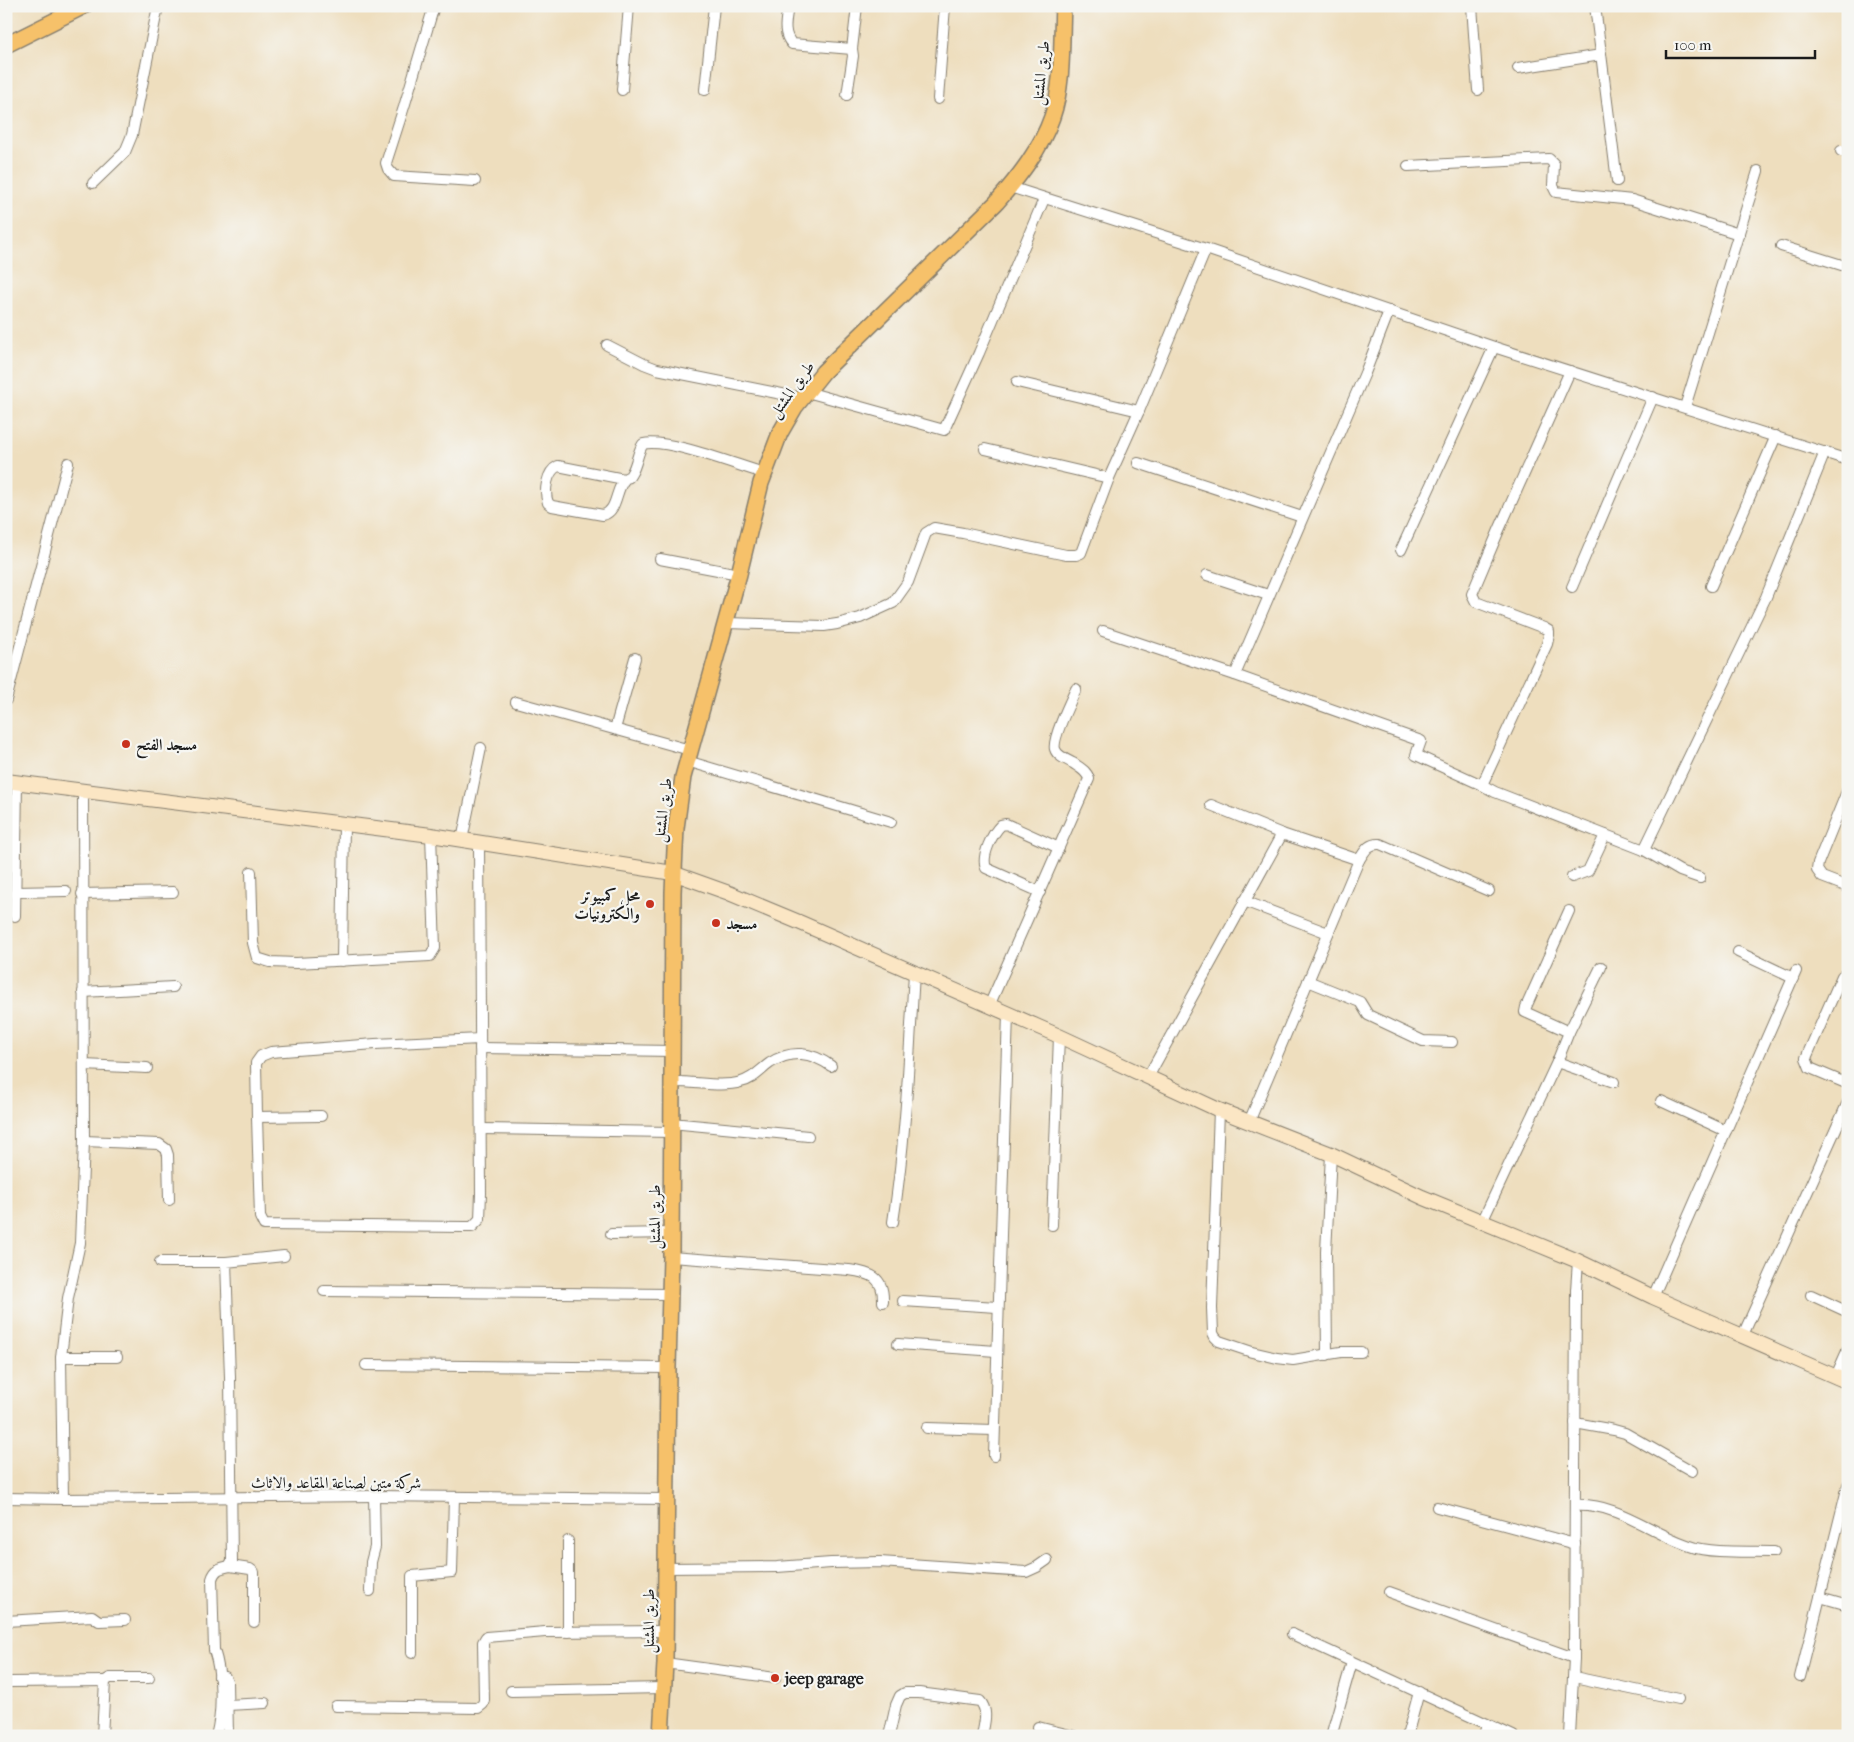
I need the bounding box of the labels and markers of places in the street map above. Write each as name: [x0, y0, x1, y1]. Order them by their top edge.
place label: مسجد الفتح: [136, 735, 197, 759]
marker: مسجد الفتح: [120, 738, 132, 750]
place label: محل كمبيوتر والكترونيات: [574, 886, 640, 923]
marker: محل كمبيوتر والكترونيات: [644, 898, 656, 910]
place label: مسجد: [726, 914, 757, 933]
marker: مسجد: [710, 917, 722, 929]
place label: jeep garage: [783, 1669, 864, 1689]
marker: jeep garage: [769, 1672, 781, 1684]

